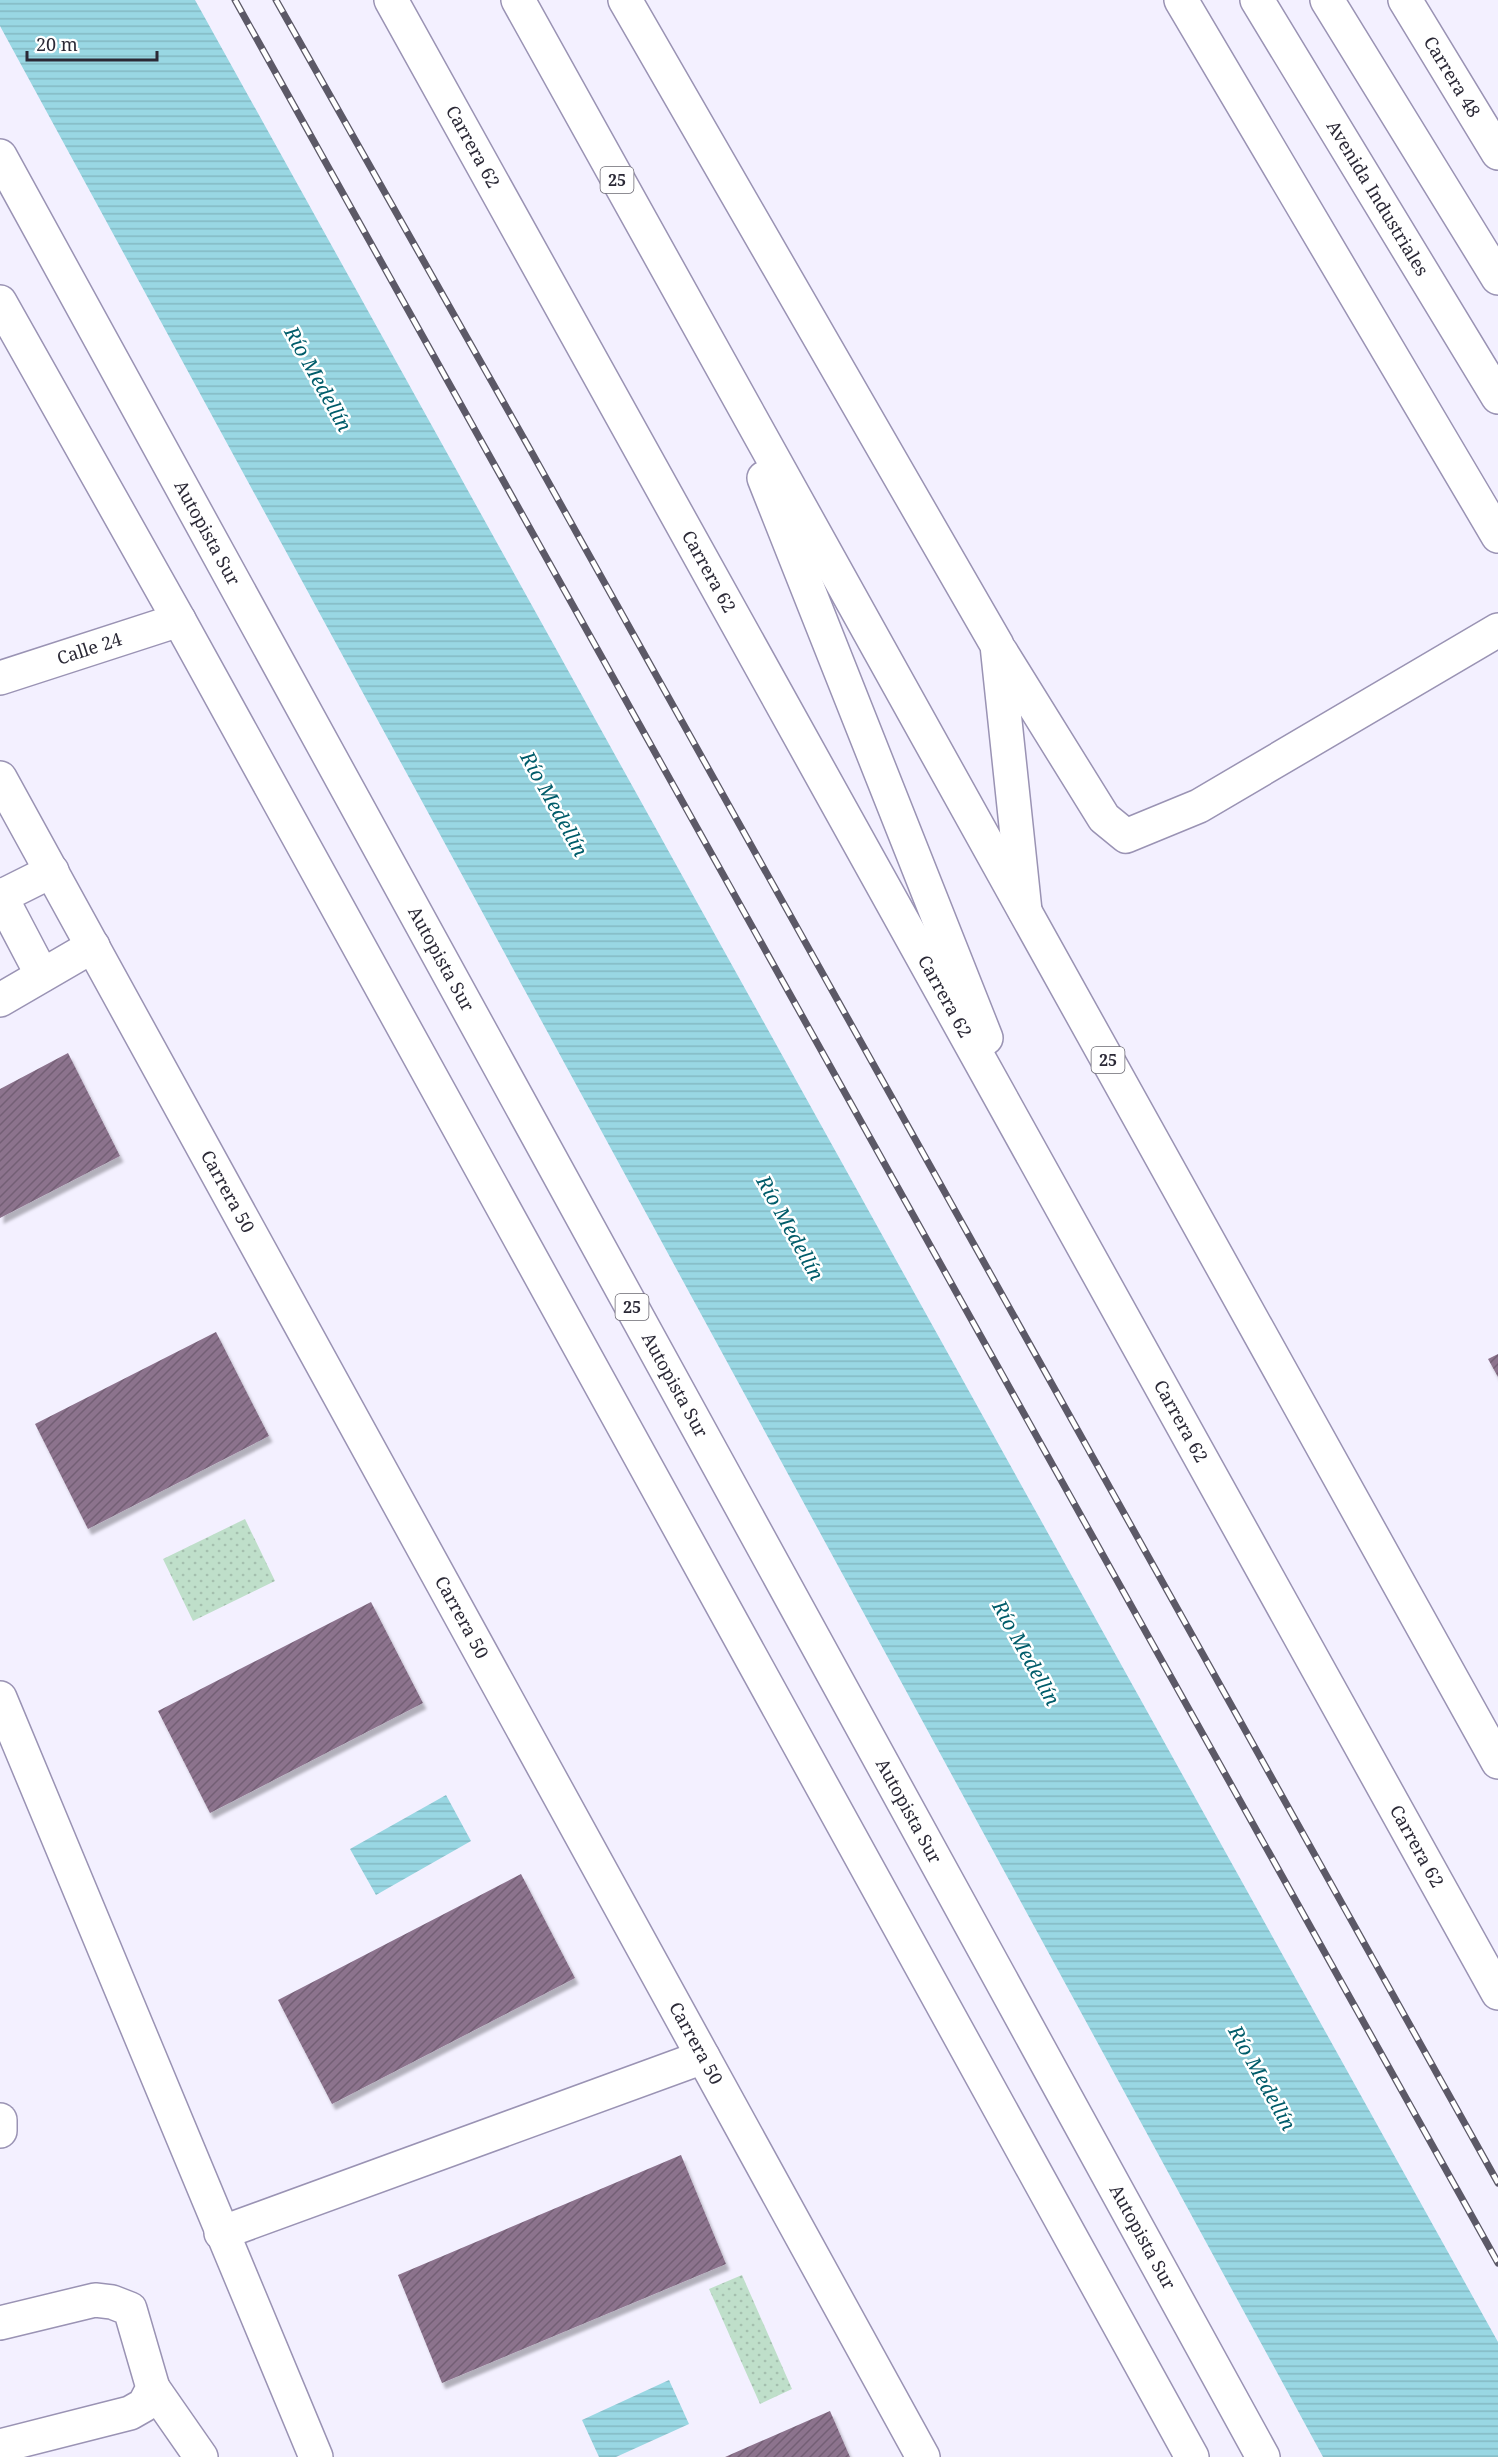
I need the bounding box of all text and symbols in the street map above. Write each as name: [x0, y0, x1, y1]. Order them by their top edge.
scale bar: [27, 24, 158, 62]
street label: Carrera 48: [1419, 31, 1486, 121]
text: 20 m: [36, 32, 78, 56]
street label: Carrera 62: [441, 101, 506, 192]
street label: Avenida Industriales: [1322, 116, 1435, 280]
road number: 25: [600, 167, 634, 193]
water label: Río Medellín: [278, 320, 358, 436]
street label: Autopista Sur: [169, 476, 247, 590]
street label: Carrera 62: [677, 526, 742, 617]
street label: Calle 24: [54, 626, 125, 670]
water label: Río Medellín: [514, 745, 594, 861]
street label: Autopista Sur: [403, 902, 480, 1016]
street label: Carrera 62: [913, 951, 978, 1042]
road number: 25: [1092, 1047, 1124, 1073]
street label: Carrera 50: [196, 1146, 261, 1237]
water label: Río Medellín: [750, 1169, 830, 1285]
road number: 25: [616, 1294, 648, 1320]
street label: Autopista Sur: [637, 1328, 714, 1442]
street label: Carrera 62: [1149, 1375, 1214, 1467]
street label: Carrera 50: [430, 1571, 495, 1663]
water label: Río Medellín: [986, 1594, 1066, 1710]
street label: Autopista Sur: [871, 1754, 948, 1868]
street label: Carrera 62: [1385, 1800, 1450, 1891]
street label: Carrera 50: [664, 1997, 729, 2089]
water label: Río Medellín: [1222, 2019, 1302, 2135]
street label: Autopista Sur: [1105, 2180, 1182, 2294]

